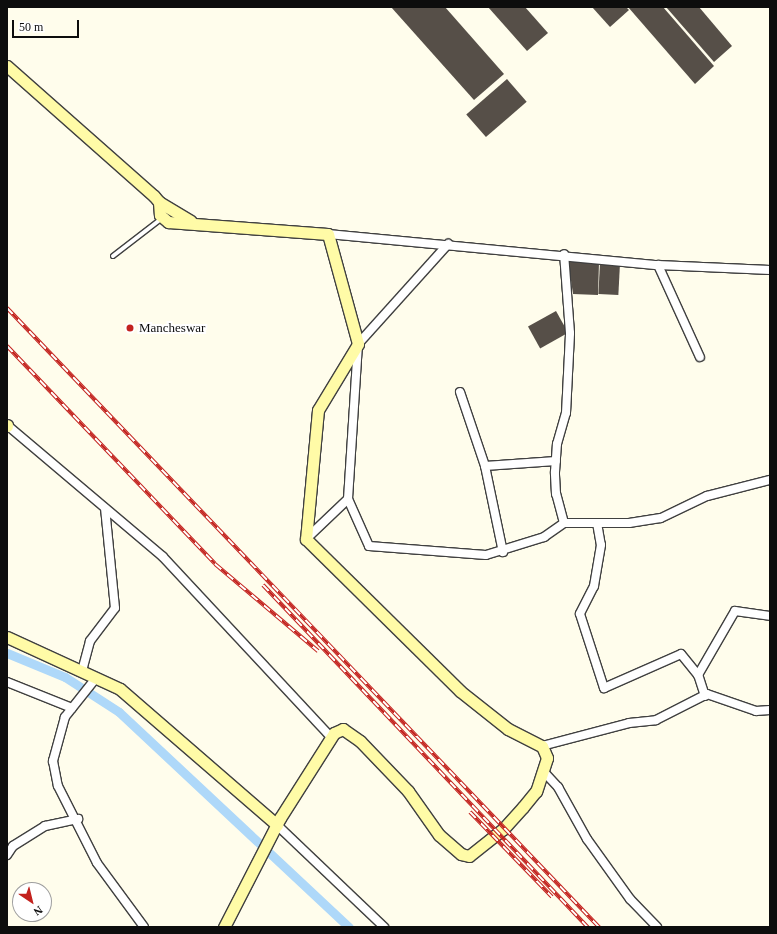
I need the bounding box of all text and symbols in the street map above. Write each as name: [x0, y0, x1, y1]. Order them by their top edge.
scale bar: [14, 12, 81, 38]
text: 50 m: [19, 20, 43, 34]
place label: Mancheswar: [139, 320, 205, 336]
marker: Mancheswar: [124, 322, 136, 334]
north arrow: [12, 882, 52, 922]
text: N: [32, 904, 45, 918]

